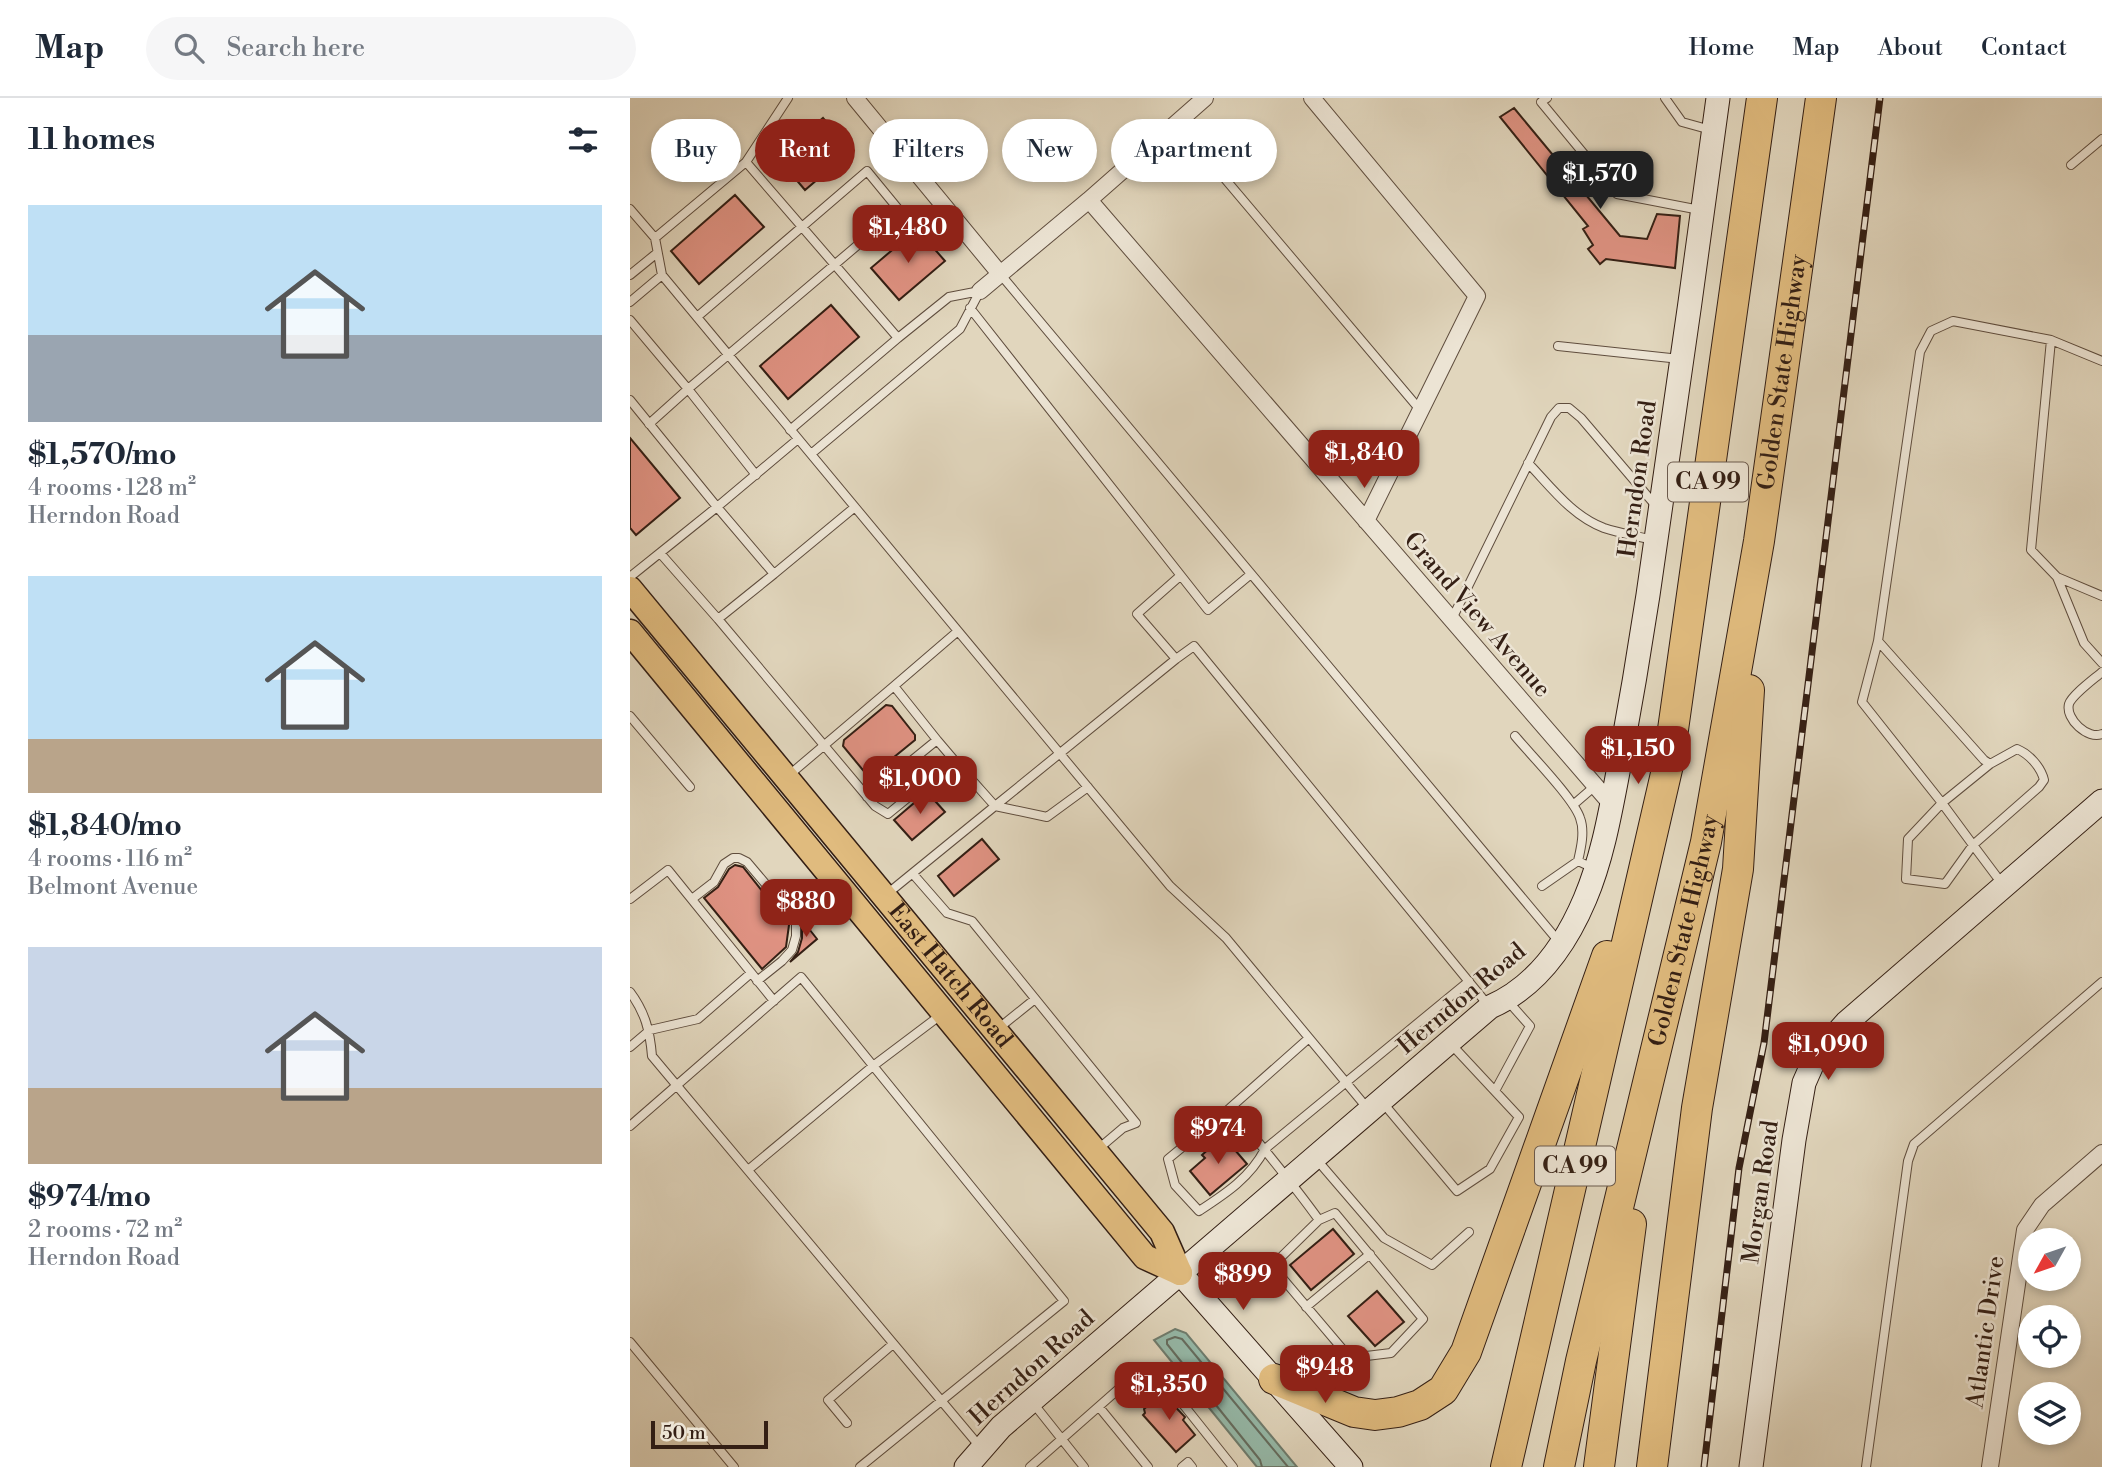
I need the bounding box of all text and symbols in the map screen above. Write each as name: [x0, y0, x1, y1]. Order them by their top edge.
search box: [146, 17, 636, 80]
text: Map: [35, 28, 104, 69]
icon: search: [170, 29, 208, 67]
text: Search here: [226, 32, 365, 64]
text: Home: [1689, 33, 1754, 63]
text: Map: [1792, 33, 1840, 63]
text: About: [1878, 33, 1943, 63]
text: Contact: [1981, 33, 2067, 63]
chip: Buy: [651, 119, 741, 182]
chip: Rent: [755, 119, 855, 182]
chip: Filters: [869, 119, 988, 182]
chip: New: [1002, 119, 1097, 182]
chip: Apartment: [1111, 119, 1277, 182]
text: 11 homes: [28, 121, 155, 159]
icon: filters: [564, 121, 602, 159]
pin: $1,570: [1543, 152, 1657, 211]
text: $1,570: [1562, 160, 1638, 188]
pin: $1,480: [851, 206, 965, 265]
text: $1,480: [869, 214, 947, 242]
icon: home: [252, 251, 378, 377]
street label: Golden State Highway: [1751, 252, 1814, 492]
street label: Herndon Road: [1612, 398, 1664, 560]
pin: $1,840: [1307, 430, 1421, 490]
text: $1,570/mo: [28, 436, 177, 474]
text: $1,840: [1324, 439, 1404, 467]
road number: CA 99: [1668, 462, 1748, 502]
text: 4 rooms · 128 m²: [28, 474, 196, 502]
text: Herndon Road: [28, 502, 180, 530]
street label: Grand View Avenue: [1397, 526, 1557, 704]
icon: home: [252, 622, 378, 748]
pin: $1,150: [1581, 726, 1695, 786]
text: $1,150: [1601, 735, 1675, 763]
pin: $1,000: [863, 756, 977, 816]
text: $1,000: [879, 765, 961, 793]
text: $1,840/mo: [28, 807, 182, 845]
street label: Golden State Highway: [1642, 812, 1726, 1050]
text: 4 rooms · 116 m²: [28, 845, 192, 873]
text: Belmont Avenue: [28, 873, 198, 901]
pin: $880: [765, 880, 847, 939]
text: $880: [776, 888, 836, 916]
street label: East Hatch Road: [881, 897, 1019, 1055]
street label: Herndon Road: [1392, 936, 1533, 1061]
icon: home: [252, 993, 378, 1119]
pin: $1,090: [1771, 1023, 1885, 1082]
text: $1,090: [1788, 1031, 1868, 1059]
pin: $974: [1177, 1107, 1259, 1166]
text: $974: [1190, 1115, 1246, 1143]
street label: Morgan Road: [1736, 1118, 1786, 1266]
road number: CA 99: [1535, 1147, 1615, 1186]
text: $974/mo: [28, 1178, 151, 1216]
text: 2 rooms · 72 m²: [28, 1216, 182, 1244]
north arrow: [2018, 1228, 2081, 1292]
map controls: [2018, 1228, 2081, 1445]
text: Herndon Road: [28, 1244, 180, 1272]
pin: $899: [1202, 1252, 1284, 1312]
street label: Atlantic Drive: [1960, 1254, 2012, 1411]
text: $899: [1214, 1261, 1272, 1289]
street label: Herndon Road: [963, 1304, 1101, 1432]
button: locate: [2018, 1305, 2081, 1368]
pin: $948: [1284, 1346, 1366, 1405]
text: $948: [1296, 1354, 1354, 1382]
pin: $1,350: [1112, 1362, 1226, 1422]
text: $1,350: [1131, 1371, 1207, 1399]
button: layers: [2018, 1382, 2081, 1445]
scale bar: [651, 1418, 768, 1450]
text: 50 m: [662, 1421, 706, 1445]

